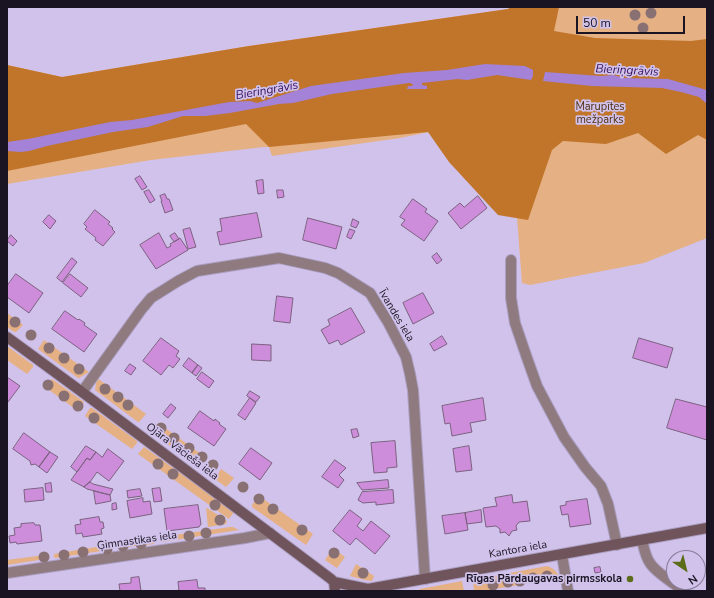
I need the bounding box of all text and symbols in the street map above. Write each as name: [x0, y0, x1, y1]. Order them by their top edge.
scale bar: [578, 8, 687, 34]
text: 50 m: [583, 15, 611, 31]
water label: Bieriņgrāvis: [595, 62, 659, 80]
water label: Bieriņgrāvis: [234, 78, 300, 104]
park label: Mārupītes mežparks: [575, 100, 625, 126]
street label: Īvandes iela: [375, 288, 417, 344]
street label: Ojāra Vācieša iela: [143, 421, 221, 483]
street label: Ģimnastikas iela: [96, 529, 178, 553]
street label: Kantora iela: [488, 538, 548, 562]
north arrow: [666, 550, 706, 590]
text: N: [685, 571, 700, 588]
place label: Rīgas Pārdaugavas pirmsskola: [466, 572, 622, 586]
marker: Rīgas Pārdaugavas pirmsskola: [625, 574, 635, 584]

